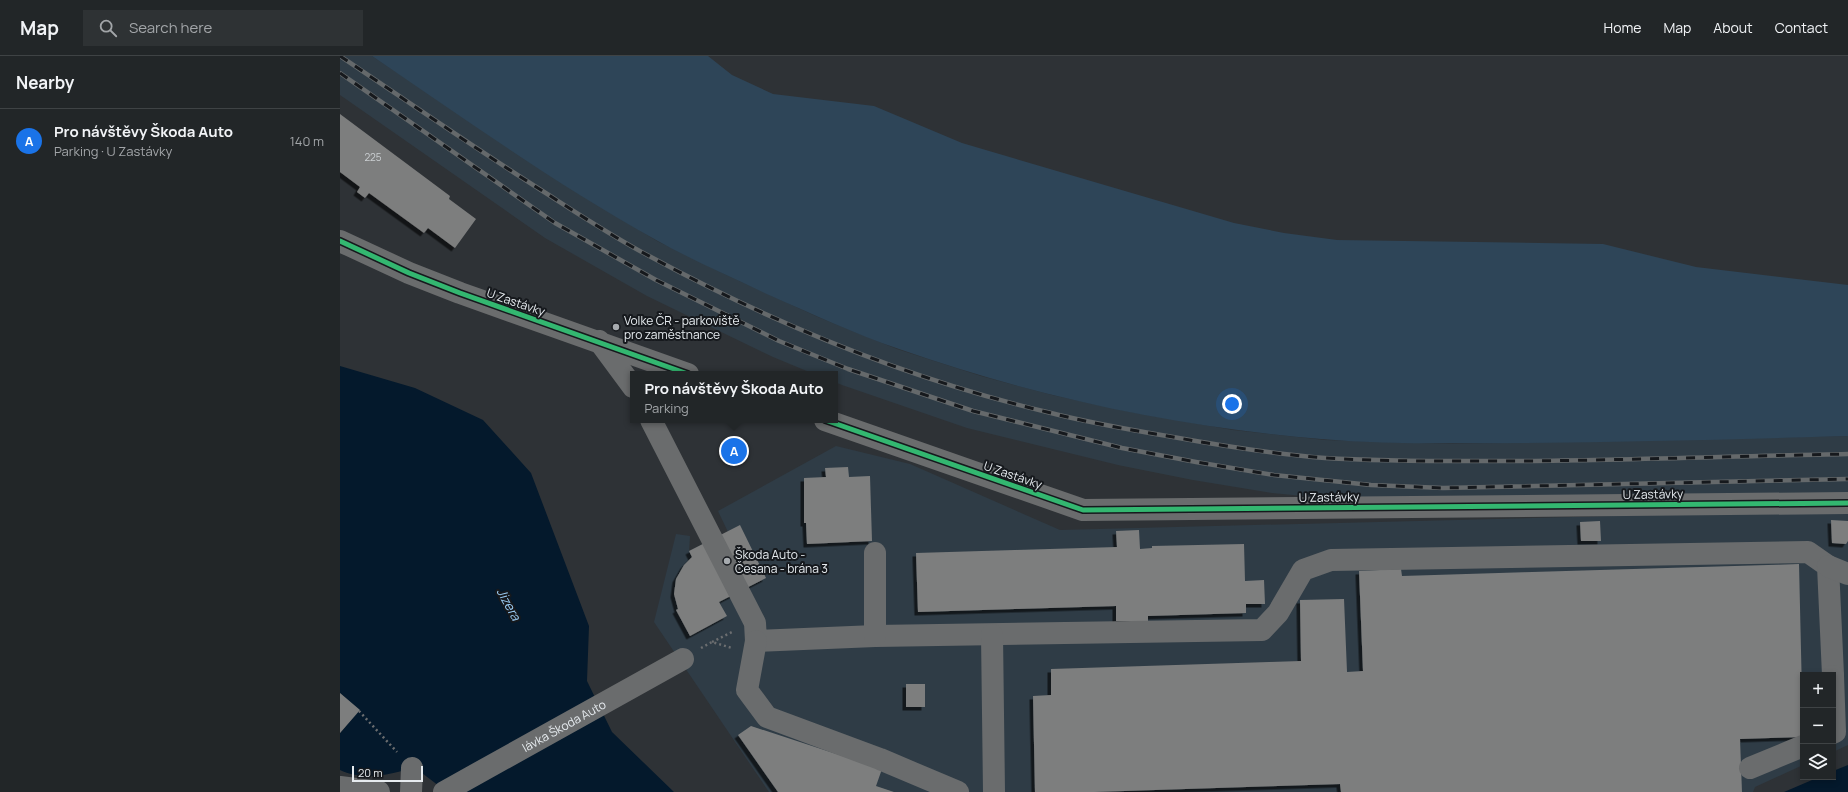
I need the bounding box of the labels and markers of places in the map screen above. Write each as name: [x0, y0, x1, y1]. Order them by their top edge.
place label: Volke ČR - parkoviště pro zaměstnance: [624, 312, 739, 343]
marker: Volke ČR - parkoviště pro zaměstnance: [611, 322, 621, 332]
pin: A: [721, 436, 747, 466]
place label: Škoda Auto - Česana - brána 3: [735, 546, 828, 577]
marker: Škoda Auto - Česana - brána 3: [722, 556, 732, 566]

